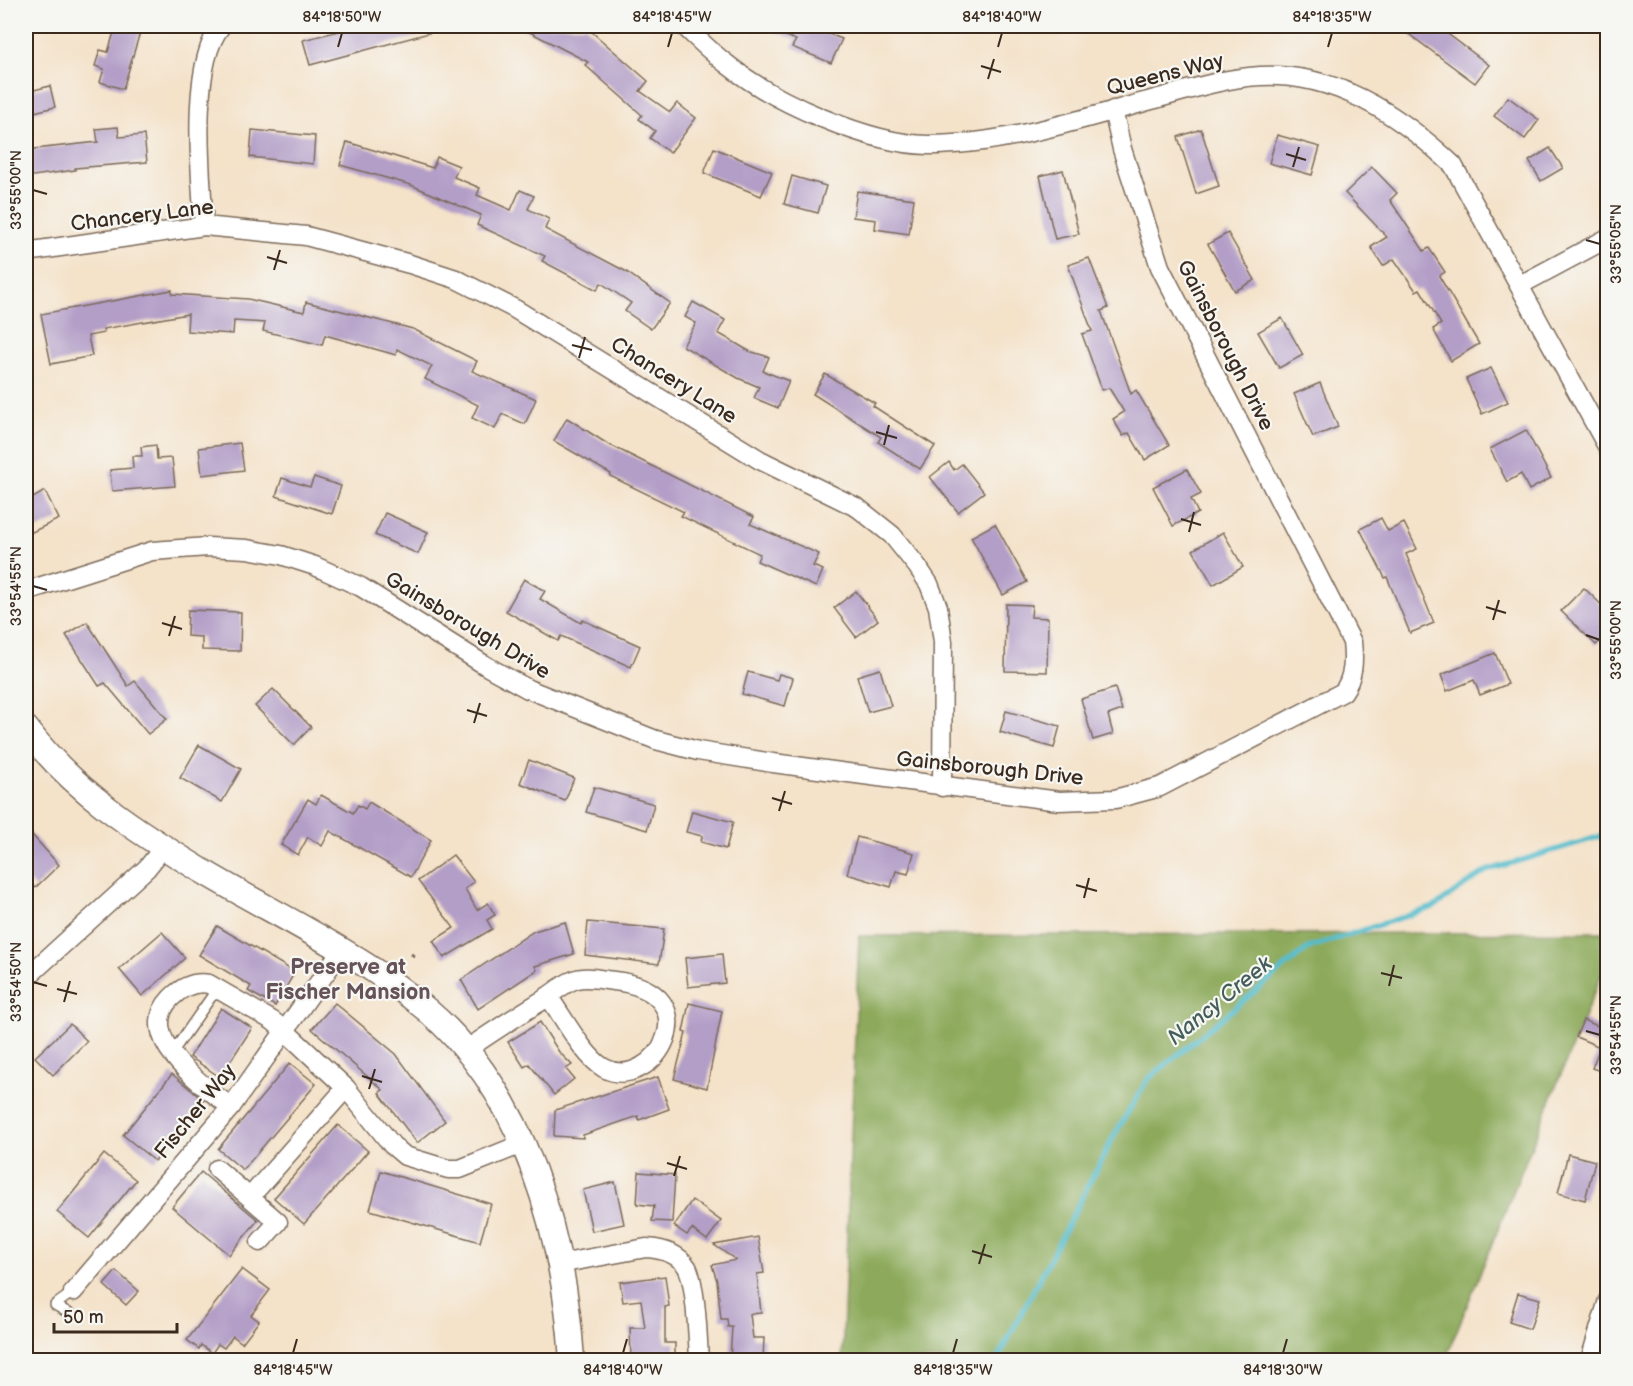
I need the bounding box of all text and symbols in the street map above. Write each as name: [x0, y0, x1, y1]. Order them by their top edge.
text: 84°18'50"W: [303, 8, 382, 27]
text: 84°18'45"W: [632, 8, 712, 27]
text: 84°18'40"W: [962, 8, 1042, 27]
text: 84°18'35"W: [1292, 8, 1372, 27]
street label: Queens Way: [1104, 48, 1227, 101]
text: 33°55'00"N: [7, 150, 26, 230]
street label: Chancery Lane: [69, 194, 215, 237]
text: 33°55'05"N: [1607, 204, 1626, 284]
street label: Gainsborough Drive: [1172, 256, 1279, 435]
street label: Chancery Lane: [606, 332, 741, 429]
text: 33°54'55"N: [7, 546, 26, 626]
street label: Gainsborough Drive: [381, 566, 555, 685]
text: 33°55'00"N: [1607, 600, 1626, 680]
street label: Gainsborough Drive: [895, 746, 1085, 791]
text: 33°54'50"N: [7, 942, 26, 1022]
water label: Nancy Creek: [1162, 950, 1279, 1052]
district label: Preserve at Fischer Mansion: [265, 954, 431, 1006]
text: 33°54'55"N: [1607, 995, 1626, 1075]
street label: Fischer Way: [150, 1058, 242, 1164]
scale bar: [54, 1296, 177, 1334]
text: 50 m: [63, 1307, 104, 1328]
text: 84°18'45"W: [253, 1361, 333, 1380]
text: 84°18'40"W: [583, 1361, 663, 1380]
text: 84°18'35"W: [913, 1361, 993, 1380]
text: 84°18'30"W: [1243, 1361, 1323, 1380]

